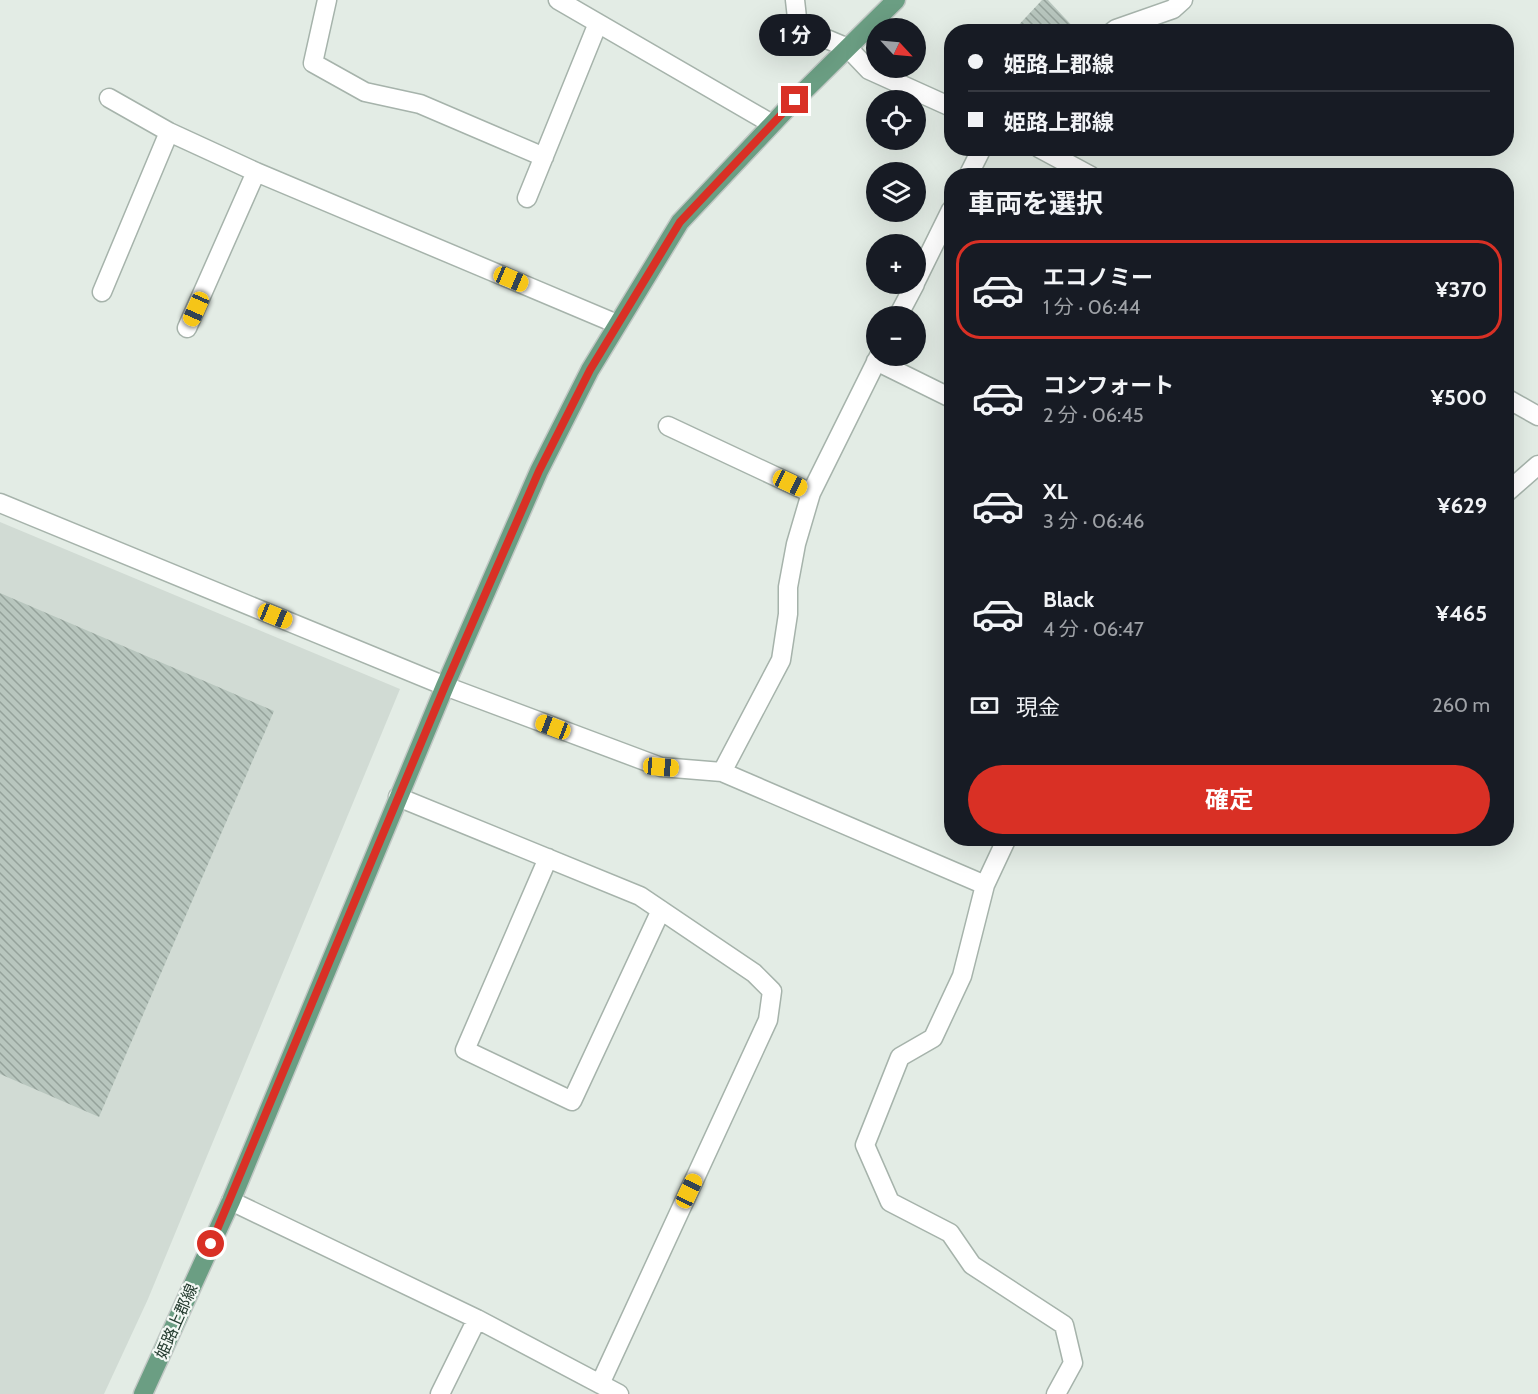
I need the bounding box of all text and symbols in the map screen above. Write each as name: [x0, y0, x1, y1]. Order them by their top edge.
callout: 1 分: [759, 13, 831, 55]
north arrow: [866, 18, 926, 78]
map controls: [866, 18, 926, 366]
text: 1 分: [779, 23, 811, 47]
text: 姫路上郡線: [1004, 51, 1114, 78]
route end: [781, 86, 808, 113]
button: locate: [866, 90, 926, 150]
text: 姫路上郡線: [1004, 109, 1114, 136]
button: layers: [866, 162, 926, 222]
text: 車両を選択: [968, 187, 1103, 220]
button: +: [866, 234, 926, 294]
icon: car: [971, 263, 1025, 317]
car: [491, 264, 531, 294]
text: エコノミー: [1043, 264, 1153, 291]
text: ¥370: [1435, 276, 1487, 303]
car: [180, 289, 212, 329]
text: 1 分 · 06:44: [1043, 295, 1140, 319]
button: −: [866, 306, 926, 366]
icon: car: [971, 371, 1025, 425]
text: コンフォート: [1043, 372, 1174, 399]
text: ¥500: [1431, 384, 1487, 411]
text: 2 分 · 06:45: [1043, 403, 1144, 427]
car: [770, 467, 810, 499]
text: XL: [1043, 478, 1068, 505]
icon: car: [971, 479, 1025, 533]
text: ¥629: [1437, 492, 1487, 519]
text: 3 分 · 06:46: [1043, 509, 1144, 533]
text: Black: [1043, 586, 1094, 613]
icon: car: [971, 587, 1025, 641]
text: ¥465: [1436, 600, 1487, 627]
car: [255, 601, 295, 631]
text: 4 分 · 06:47: [1043, 617, 1144, 641]
icon: cash: [968, 689, 1001, 722]
text: 260 m: [1432, 693, 1490, 717]
text: 現金: [1016, 694, 1060, 721]
car: [533, 712, 573, 742]
car: [642, 756, 680, 778]
button: 確定: [968, 765, 1490, 834]
car: [673, 1171, 705, 1211]
route start: [197, 1230, 224, 1257]
street label: 姫路上郡線: [152, 1281, 201, 1362]

